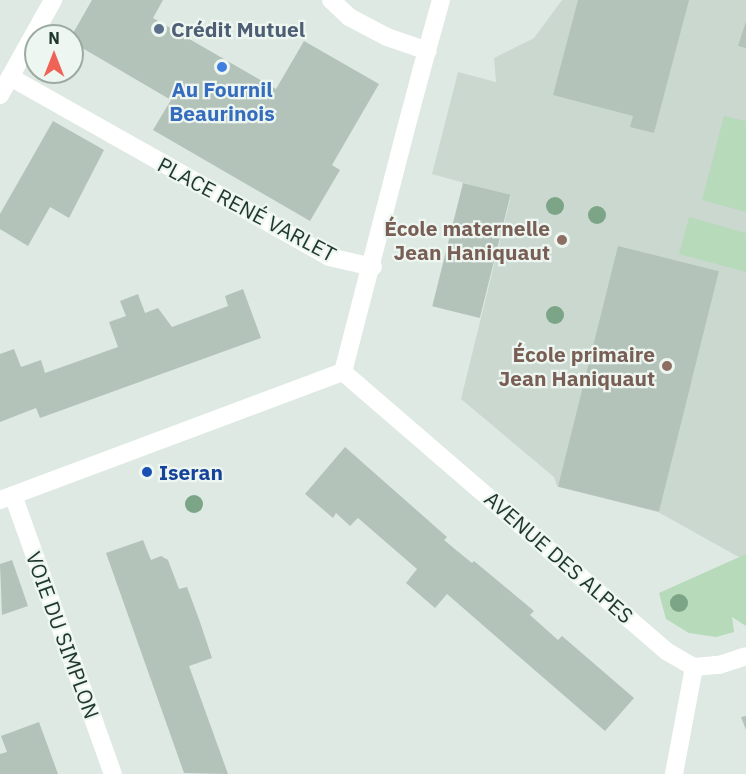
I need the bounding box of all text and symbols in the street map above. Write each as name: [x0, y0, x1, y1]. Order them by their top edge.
place label: Crédit Mutuel: [171, 16, 305, 42]
marker: Crédit Mutuel: [152, 22, 166, 36]
north arrow: [24, 24, 84, 84]
text: N: [48, 28, 60, 48]
marker: Au Fournil Beaurinois: [215, 60, 229, 74]
place label: Au Fournil Beaurinois: [169, 76, 275, 126]
street label: PLACE RENÉ VARLET: [154, 151, 340, 267]
place label: École maternelle Jean Haniquaut: [384, 215, 550, 265]
marker: École maternelle Jean Haniquaut: [555, 233, 569, 247]
place label: École primaire Jean Haniquaut: [499, 341, 655, 391]
marker: École primaire Jean Haniquaut: [660, 359, 674, 373]
place label: Iseran: [159, 459, 223, 485]
marker: Iseran: [140, 465, 154, 479]
street label: AVENUE DES ALPES: [480, 486, 638, 628]
street label: VOIE DU SIMPLON: [21, 548, 105, 722]

